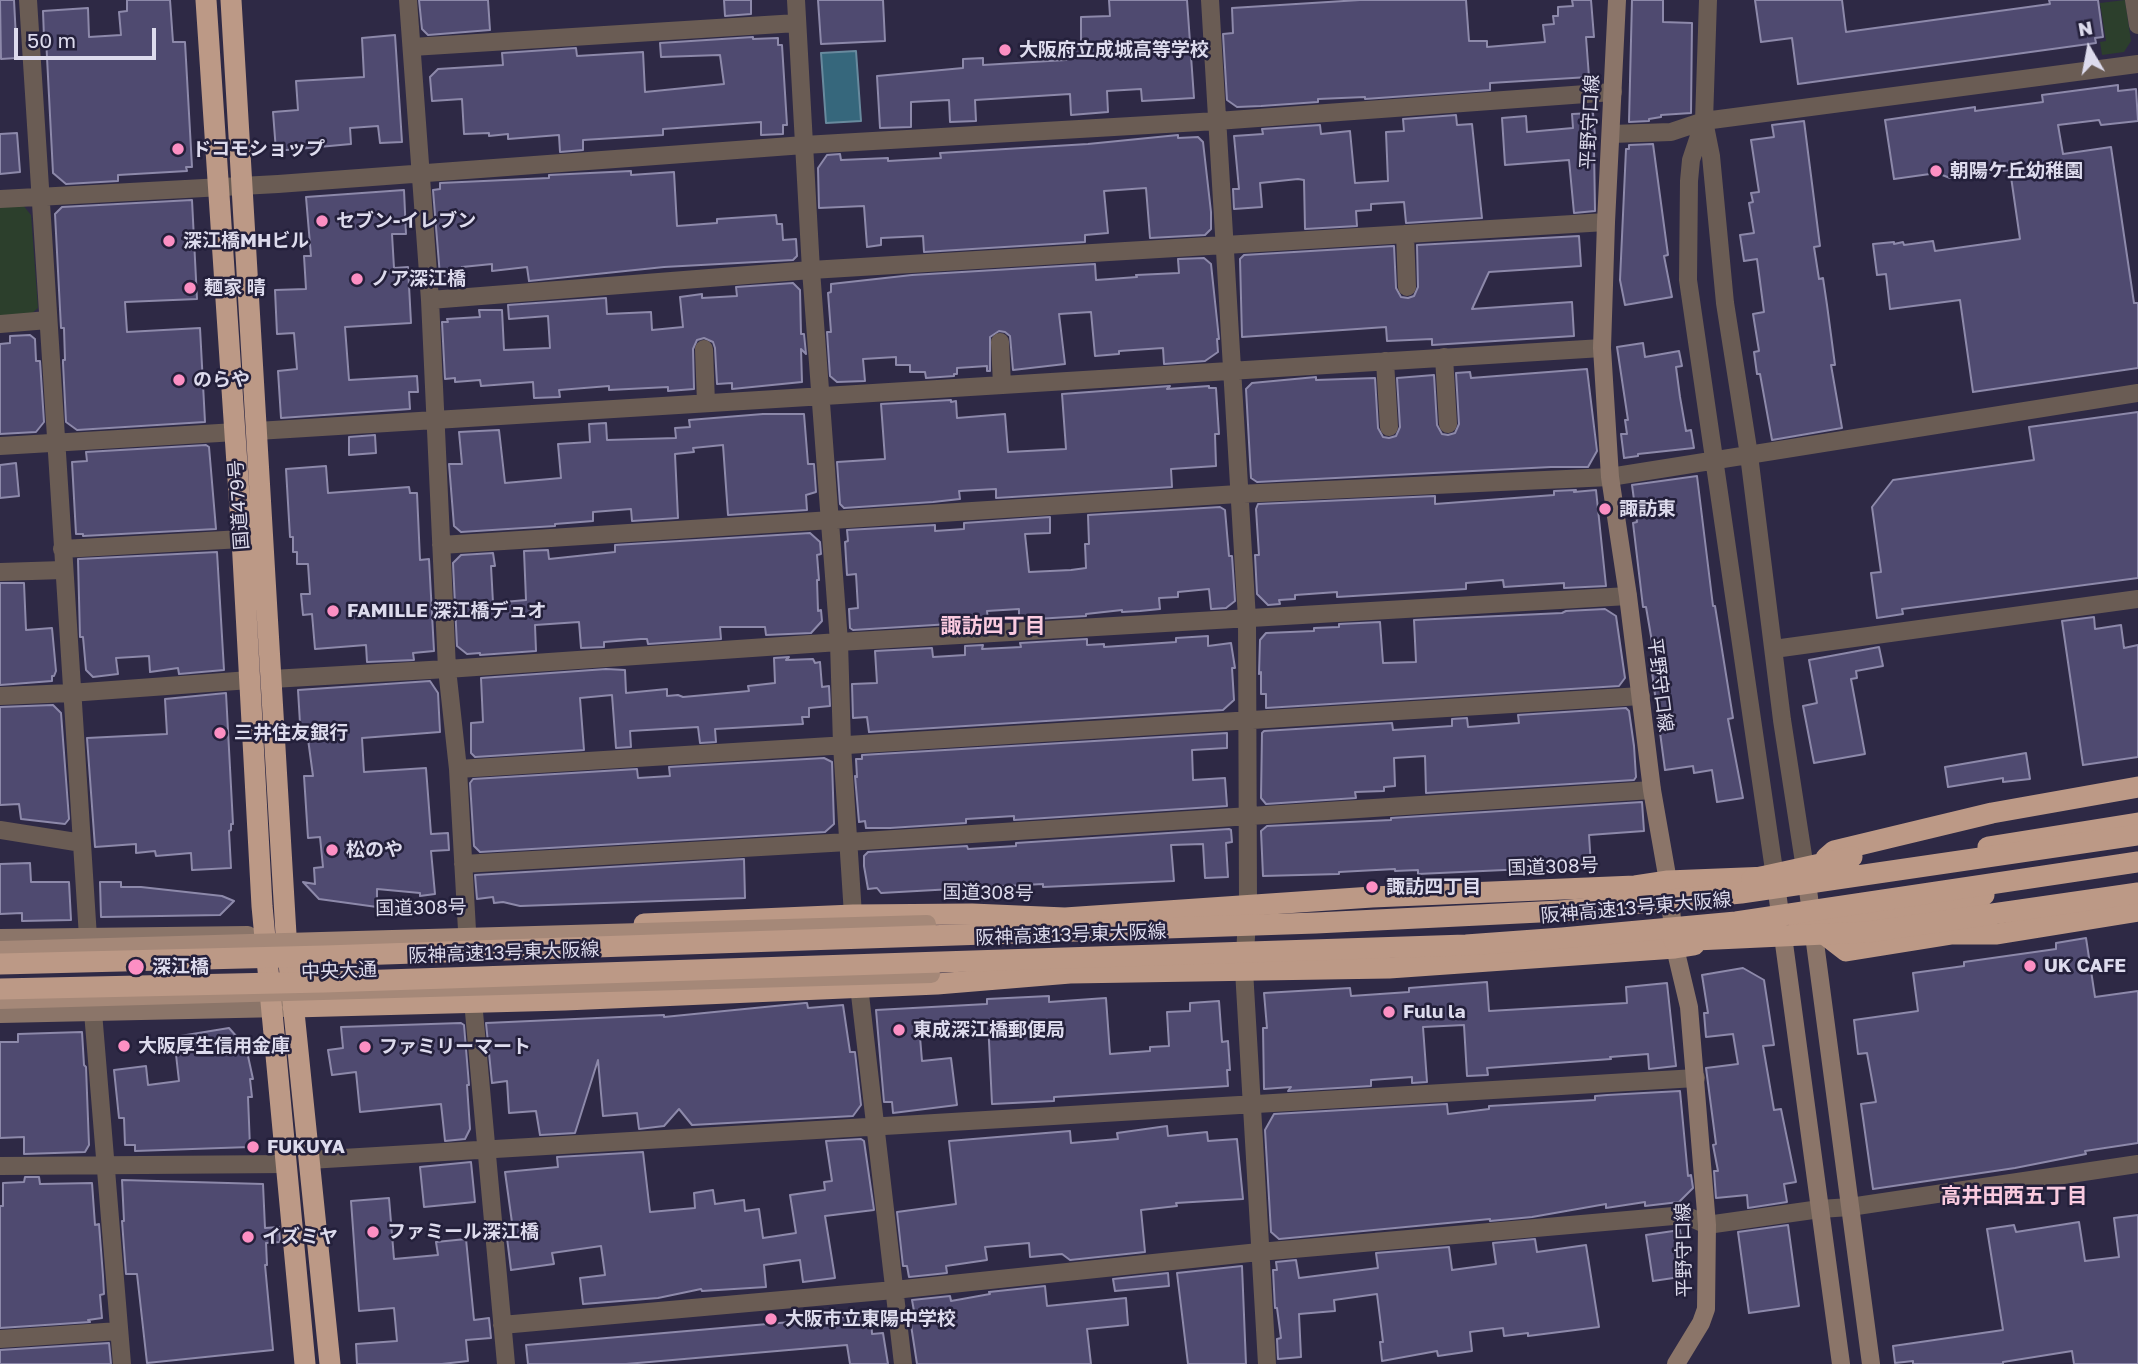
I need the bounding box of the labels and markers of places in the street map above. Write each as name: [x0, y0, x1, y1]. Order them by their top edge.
place label: 大阪府立成城高等学校: [1019, 39, 1209, 61]
marker: 大阪府立成城高等学校: [997, 42, 1013, 58]
place label: ドコモショップ: [192, 138, 325, 160]
marker: ドコモショップ: [170, 141, 186, 157]
place label: 朝陽ケ丘幼稚園: [1950, 160, 2083, 182]
marker: 朝陽ケ丘幼稚園: [1928, 163, 1944, 179]
place label: セブン-イレブン: [336, 210, 476, 232]
marker: セブン-イレブン: [314, 213, 330, 229]
place label: 深江橋MHビル: [183, 230, 309, 252]
marker: 深江橋MHビル: [161, 233, 177, 249]
place label: ノア深江橋: [371, 268, 466, 290]
marker: ノア深江橋: [349, 271, 365, 287]
place label: 麺家 晴: [204, 277, 266, 299]
marker: 麺家 晴: [182, 280, 198, 296]
place label: のらや: [193, 369, 250, 391]
marker: のらや: [171, 372, 187, 388]
place label: 諏訪東: [1619, 498, 1676, 520]
marker: 諏訪東: [1597, 501, 1613, 517]
place label: FAMILLE 深江橋デュオ: [347, 600, 546, 622]
marker: FAMILLE 深江橋デュオ: [325, 603, 341, 619]
place label: 三井住友銀行: [234, 722, 348, 744]
marker: 三井住友銀行: [212, 725, 228, 741]
place label: 松のや: [346, 839, 403, 861]
marker: 松のや: [324, 842, 340, 858]
place label: 諏訪四丁目: [1386, 876, 1481, 898]
marker: 諏訪四丁目: [1364, 879, 1380, 895]
place label: UK CAFE: [2044, 955, 2126, 977]
place label: 深江橋: [152, 956, 209, 978]
marker: 深江橋: [126, 957, 146, 977]
marker: UK CAFE: [2022, 958, 2038, 974]
place label: Fulu la: [1403, 1001, 1465, 1023]
marker: Fulu la: [1381, 1004, 1397, 1020]
place label: 東成深江橋郵便局: [913, 1019, 1065, 1041]
marker: 東成深江橋郵便局: [891, 1022, 907, 1038]
place label: 大阪厚生信用金庫: [138, 1035, 290, 1057]
place label: ファミリーマート: [379, 1036, 531, 1058]
marker: 大阪厚生信用金庫: [116, 1038, 132, 1054]
marker: ファミリーマート: [357, 1039, 373, 1055]
place label: FUKUYA: [267, 1136, 345, 1158]
marker: FUKUYA: [245, 1139, 261, 1155]
place label: ファミール深江橋: [387, 1221, 539, 1243]
marker: ファミール深江橋: [365, 1224, 381, 1240]
place label: イズミヤ: [262, 1226, 338, 1248]
marker: イズミヤ: [240, 1229, 256, 1245]
place label: 大阪市立東陽中学校: [785, 1308, 956, 1330]
marker: 大阪市立東陽中学校: [763, 1311, 779, 1327]

